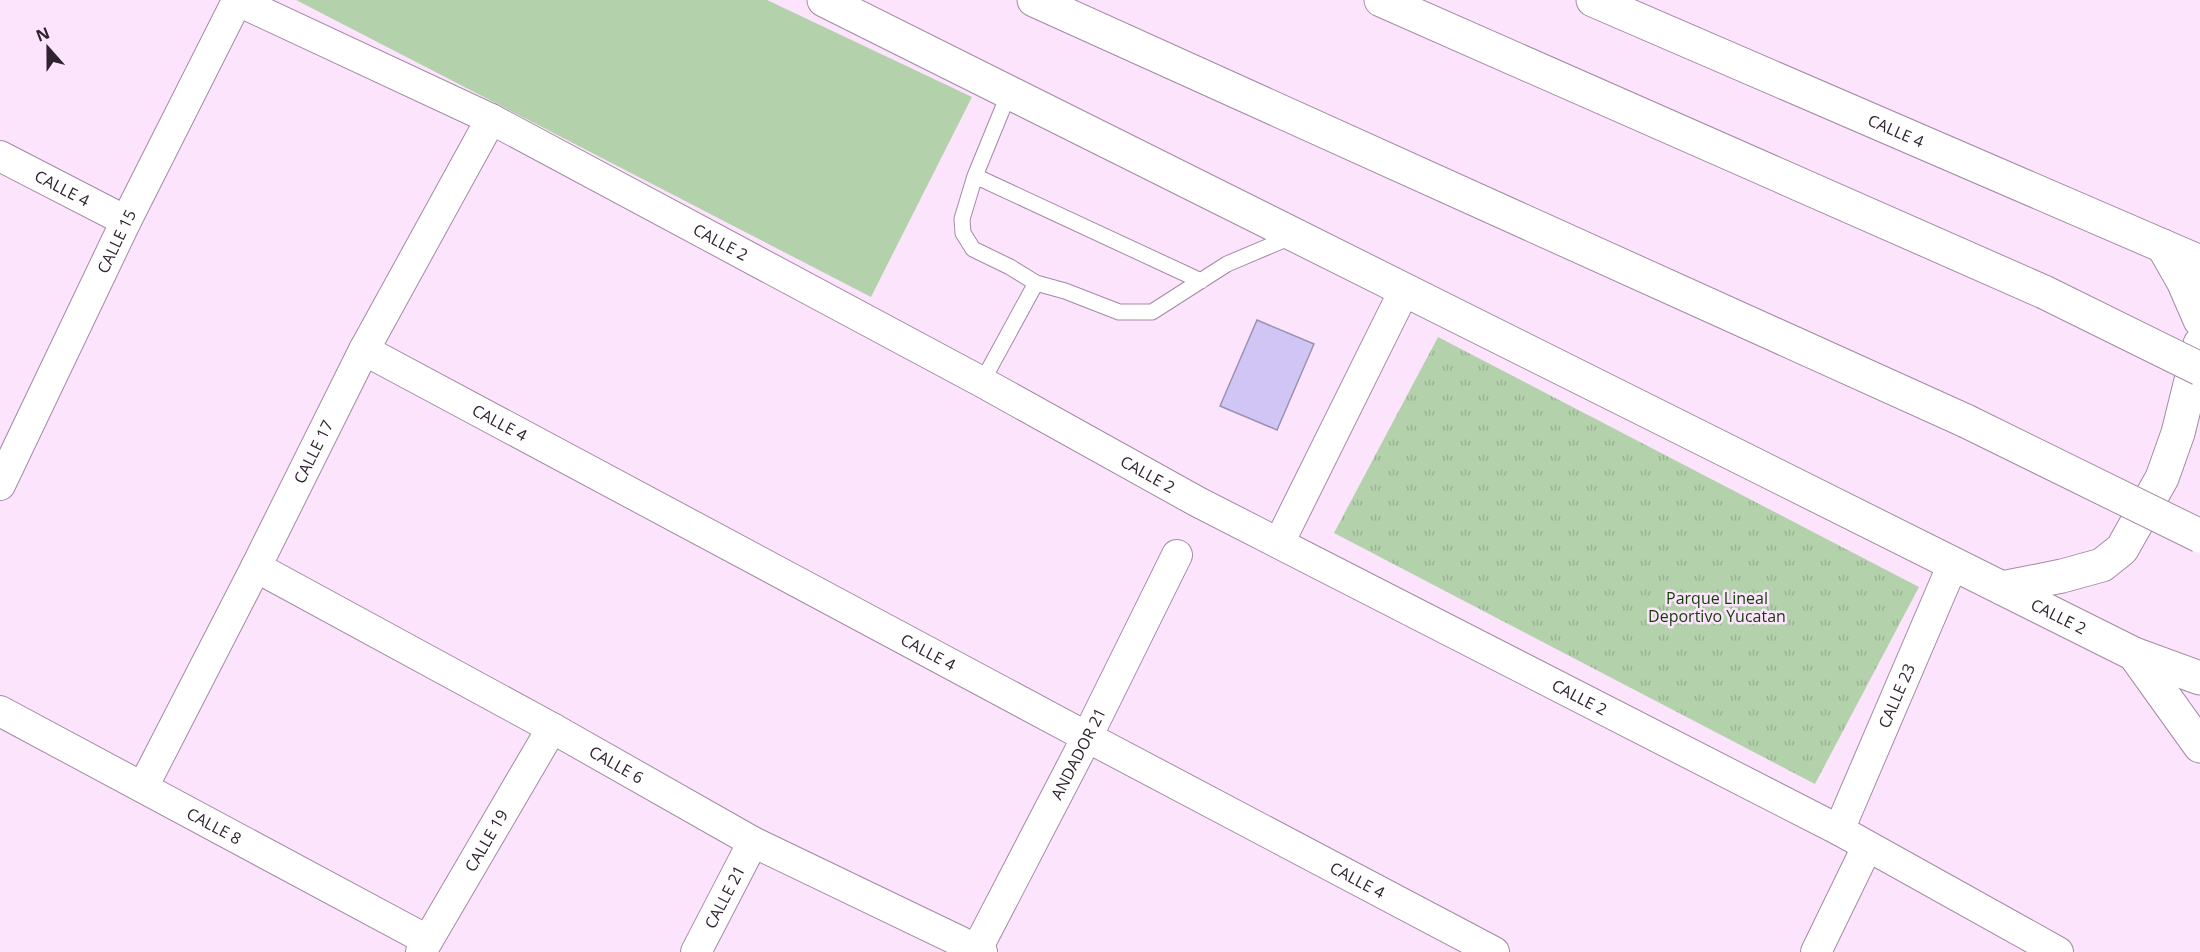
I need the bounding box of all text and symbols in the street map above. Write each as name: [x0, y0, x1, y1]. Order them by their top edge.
north arrow: [18, 18, 78, 78]
text: N: [33, 21, 53, 47]
street label: CALLE 4: [1864, 109, 1927, 153]
street label: CALLE 4: [31, 165, 94, 211]
street label: CALLE 15: [92, 206, 141, 277]
street label: CALLE 2: [689, 218, 752, 266]
street label: CALLE 4: [469, 399, 531, 446]
street label: CALLE 17: [288, 416, 338, 487]
street label: CALLE 2: [1117, 450, 1179, 498]
park label: Parque Lineal Deportivo Yucatan: [1648, 587, 1786, 627]
street label: CALLE 2: [2027, 593, 2090, 639]
street label: CALLE 4: [897, 628, 960, 676]
street label: CALLE 23: [1873, 660, 1920, 732]
street label: CALLE 2: [1548, 674, 1611, 720]
street label: ANDADOR 21: [1045, 704, 1111, 803]
street label: CALLE 6: [585, 740, 648, 789]
street label: CALLE 8: [183, 802, 245, 850]
street label: CALLE 19: [459, 806, 513, 876]
street label: CALLE 4: [1326, 856, 1389, 903]
street label: CALLE 21: [699, 862, 750, 932]

